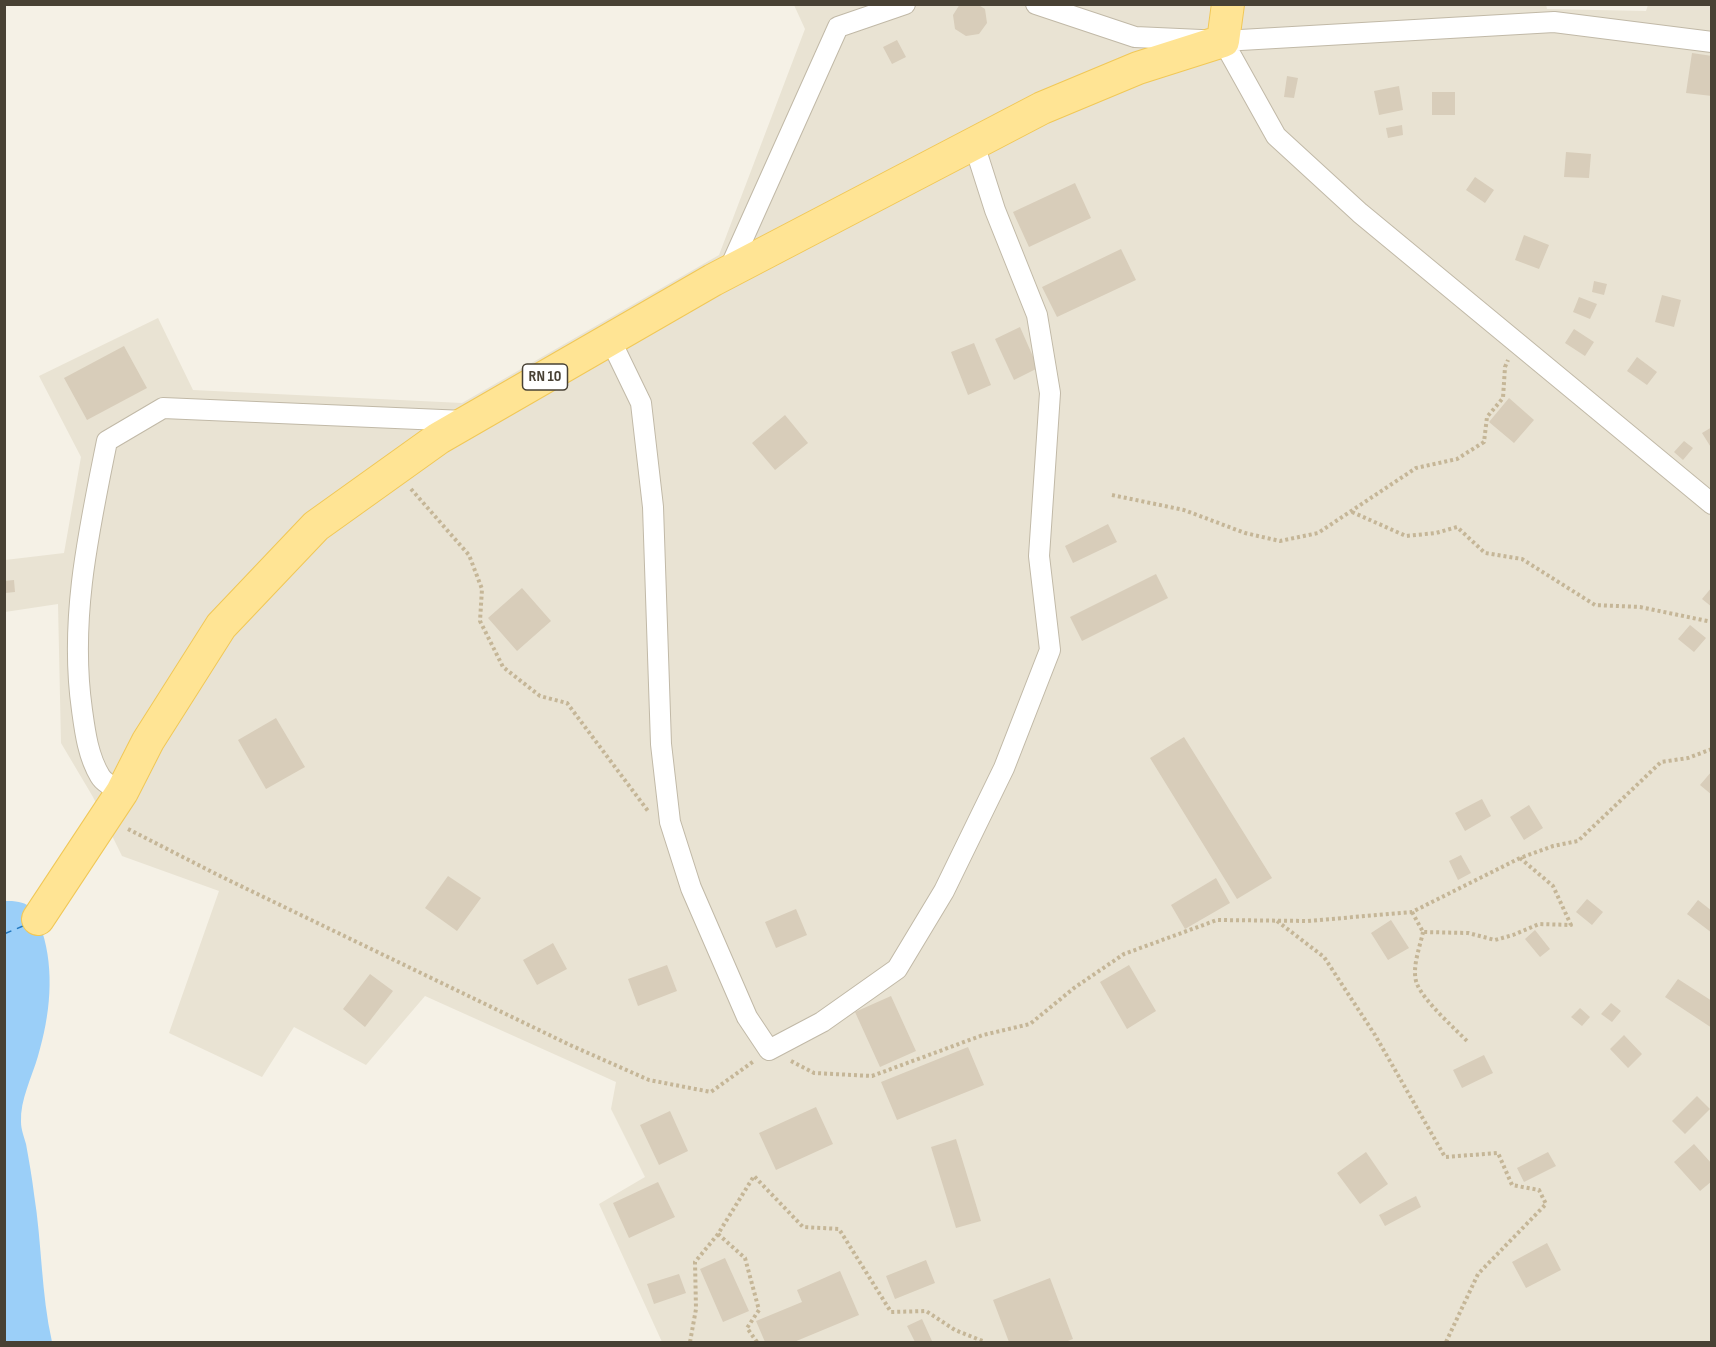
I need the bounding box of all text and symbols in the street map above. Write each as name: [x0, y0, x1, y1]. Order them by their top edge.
road number: RN 10: [522, 364, 568, 390]

